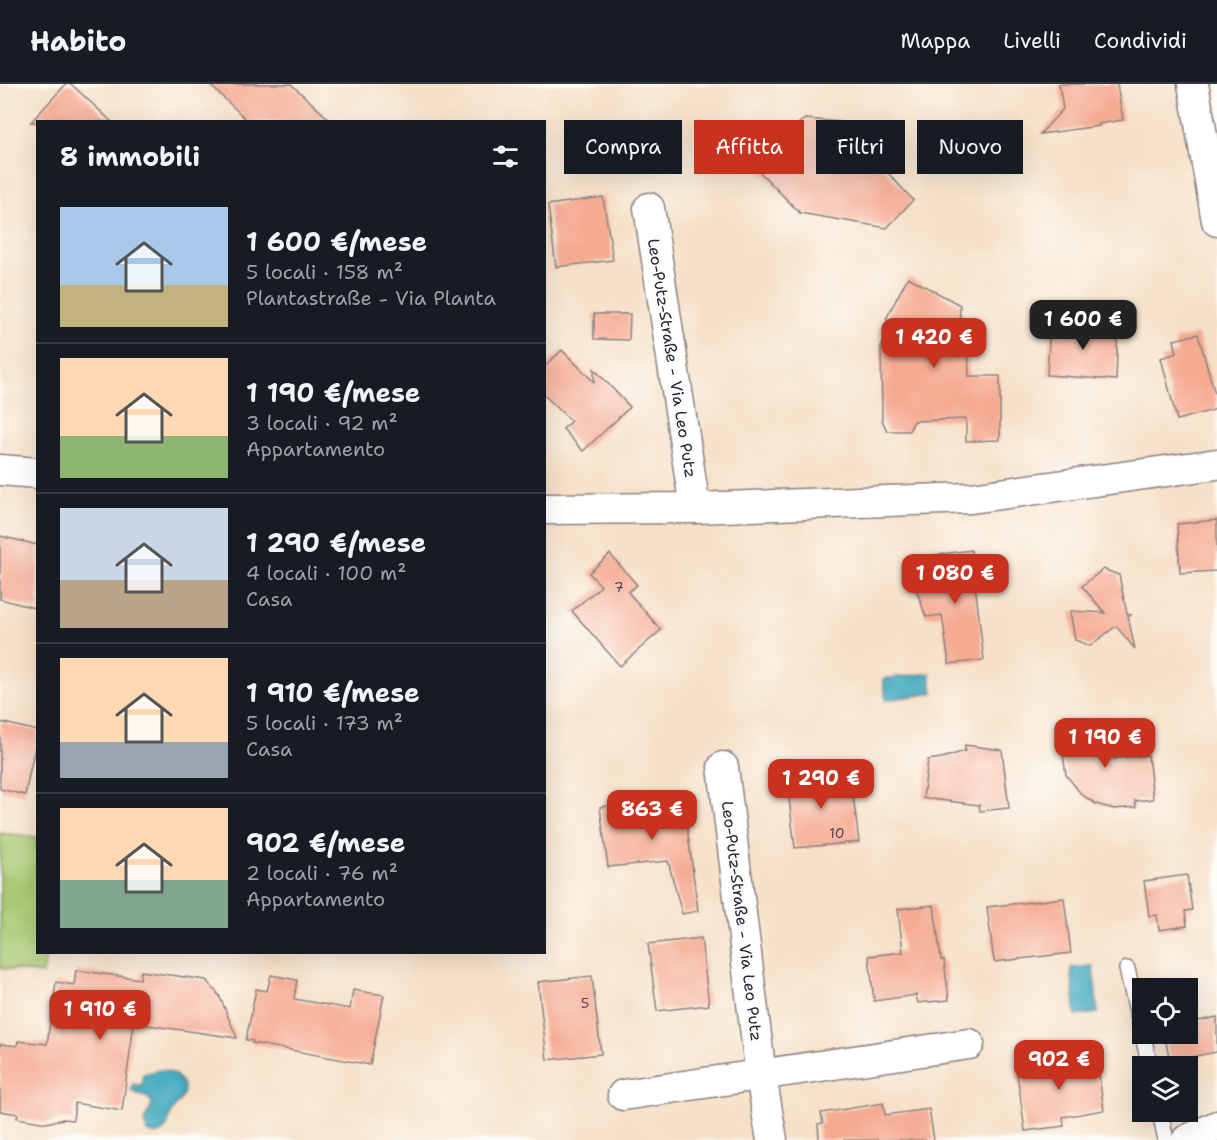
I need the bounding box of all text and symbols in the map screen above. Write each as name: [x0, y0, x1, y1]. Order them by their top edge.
text: Habito: [30, 22, 126, 60]
text: Mappa: [900, 27, 970, 55]
text: Livelli: [1003, 27, 1061, 55]
text: Condividi: [1094, 27, 1187, 55]
chip: Compra: [564, 120, 682, 174]
chip: Affitta: [694, 120, 804, 174]
chip: Filtri: [816, 120, 905, 174]
chip: Nuovo: [917, 120, 1023, 174]
text: 8 immobili: [60, 139, 200, 174]
icon: filters: [489, 140, 522, 173]
text: 1 600 €/mese: [246, 224, 427, 259]
icon: home: [108, 231, 180, 303]
street label: Leo-Putz-Straße - Via Leo Putz: [643, 237, 701, 479]
text: 5 locali · 158 m²: [246, 259, 403, 285]
text: Plantastraße - Via Planta: [246, 285, 496, 311]
pin: 1 600 €: [1028, 300, 1138, 351]
text: 1 600 €: [1044, 306, 1122, 332]
pin: 1 420 €: [879, 318, 989, 369]
text: 1 420 €: [895, 324, 973, 350]
text: 1 190 €/mese: [246, 375, 420, 410]
icon: home: [108, 382, 180, 454]
text: 3 locali · 92 m²: [246, 410, 398, 436]
text: Appartamento: [246, 436, 385, 462]
text: 1 290 €/mese: [246, 525, 426, 560]
icon: home: [108, 532, 180, 604]
pin: 1 080 €: [900, 554, 1010, 605]
text: 4 locali · 100 m²: [246, 560, 406, 586]
text: 1 080 €: [916, 560, 994, 586]
house number: 7: [614, 578, 624, 596]
text: Casa: [246, 586, 292, 612]
text: 1 910 €/mese: [246, 675, 420, 710]
icon: home: [108, 682, 180, 754]
text: 5 locali · 173 m²: [246, 710, 403, 736]
pin: 1 190 €: [1050, 718, 1160, 769]
text: 1 190 €: [1068, 724, 1142, 750]
text: Casa: [246, 736, 292, 762]
pin: 1 290 €: [766, 759, 876, 810]
text: 1 290 €: [782, 765, 860, 791]
pin: 863 €: [610, 790, 694, 841]
text: 863 €: [621, 796, 683, 822]
street label: Leo-Putz-Straße - Via Leo Putz: [717, 800, 767, 1042]
house number: 10: [829, 824, 845, 842]
text: 902 €/mese: [246, 825, 405, 860]
icon: home: [108, 832, 180, 904]
text: 2 locali · 76 m²: [246, 860, 398, 886]
text: Appartamento: [246, 886, 385, 912]
map controls: [1132, 978, 1198, 1122]
button: locate: [1132, 978, 1198, 1044]
pin: 1 910 €: [45, 990, 155, 1041]
house number: 5: [581, 994, 589, 1012]
text: 1 910 €: [64, 996, 136, 1022]
pin: 902 €: [1017, 1040, 1101, 1091]
text: 902 €: [1028, 1046, 1090, 1072]
button: layers: [1132, 1056, 1198, 1122]

